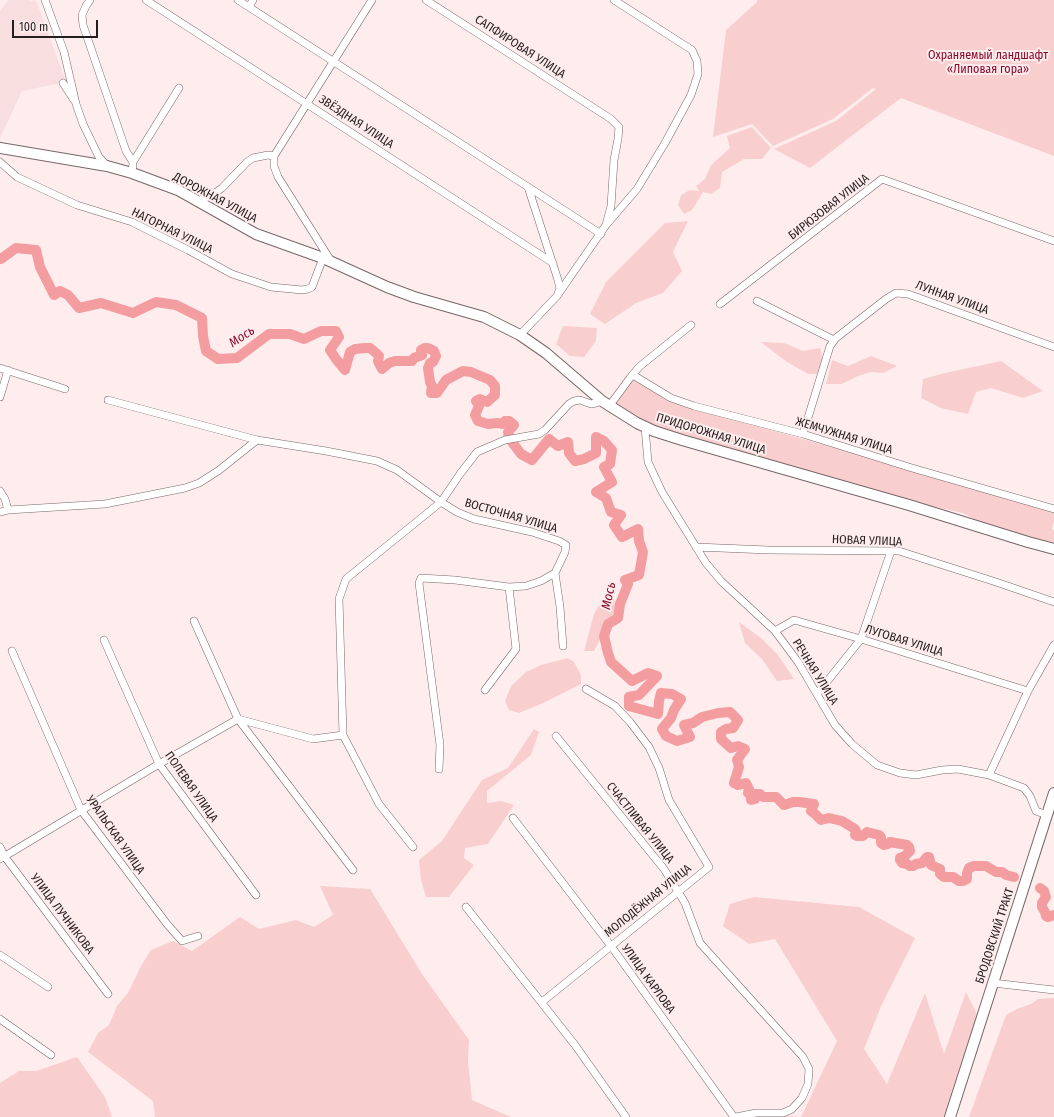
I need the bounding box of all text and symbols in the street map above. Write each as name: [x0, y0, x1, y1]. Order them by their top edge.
scale bar: [14, 12, 100, 38]
street label: САПФИРОВАЯ УЛИЦА: [472, 12, 568, 82]
text: 100 m: [19, 20, 48, 34]
park label: Охраняемый ландшафт «Липовая гора»: [928, 49, 1048, 77]
street label: ЗВЁЗДНАЯ УЛИЦА: [316, 92, 396, 152]
street label: ДОРОЖНАЯ УЛИЦА: [170, 170, 260, 226]
street label: БИРЮЗОВАЯ УЛИЦА: [786, 171, 872, 243]
street label: НАГОРНАЯ УЛИЦА: [129, 205, 215, 257]
street label: ЛУННАЯ УЛИЦА: [914, 278, 990, 318]
water label: Мось: [226, 323, 258, 351]
street label: ПРИДОРОЖНАЯ УЛИЦА: [654, 410, 768, 458]
street label: ЖЕМЧУЖНАЯ УЛИЦА: [794, 414, 894, 458]
street label: ВОСТОЧНАЯ УЛИЦА: [463, 496, 559, 536]
street label: НОВАЯ УЛИЦА: [832, 533, 902, 549]
water label: Мось: [599, 581, 619, 611]
street label: ЛУГОВАЯ УЛИЦА: [863, 622, 945, 660]
street label: РЕЧНАЯ УЛИЦА: [789, 636, 841, 708]
street label: ПОЛЕВАЯ УЛИЦА: [161, 749, 221, 825]
street label: СЧАСТЛИВАЯ УЛИЦА: [603, 780, 677, 866]
street label: УРАЛЬСКАЯ УЛИЦА: [83, 793, 147, 877]
street label: МОЛОДЁЖНАЯ УЛИЦА: [602, 861, 694, 941]
street label: УЛИЦА ЛУЧНИКОВА: [27, 871, 97, 957]
street label: БРОДОВСКИЙ ТРАКТ: [973, 886, 1017, 986]
street label: УЛИЦА КАРЛОВА: [618, 942, 678, 1016]

